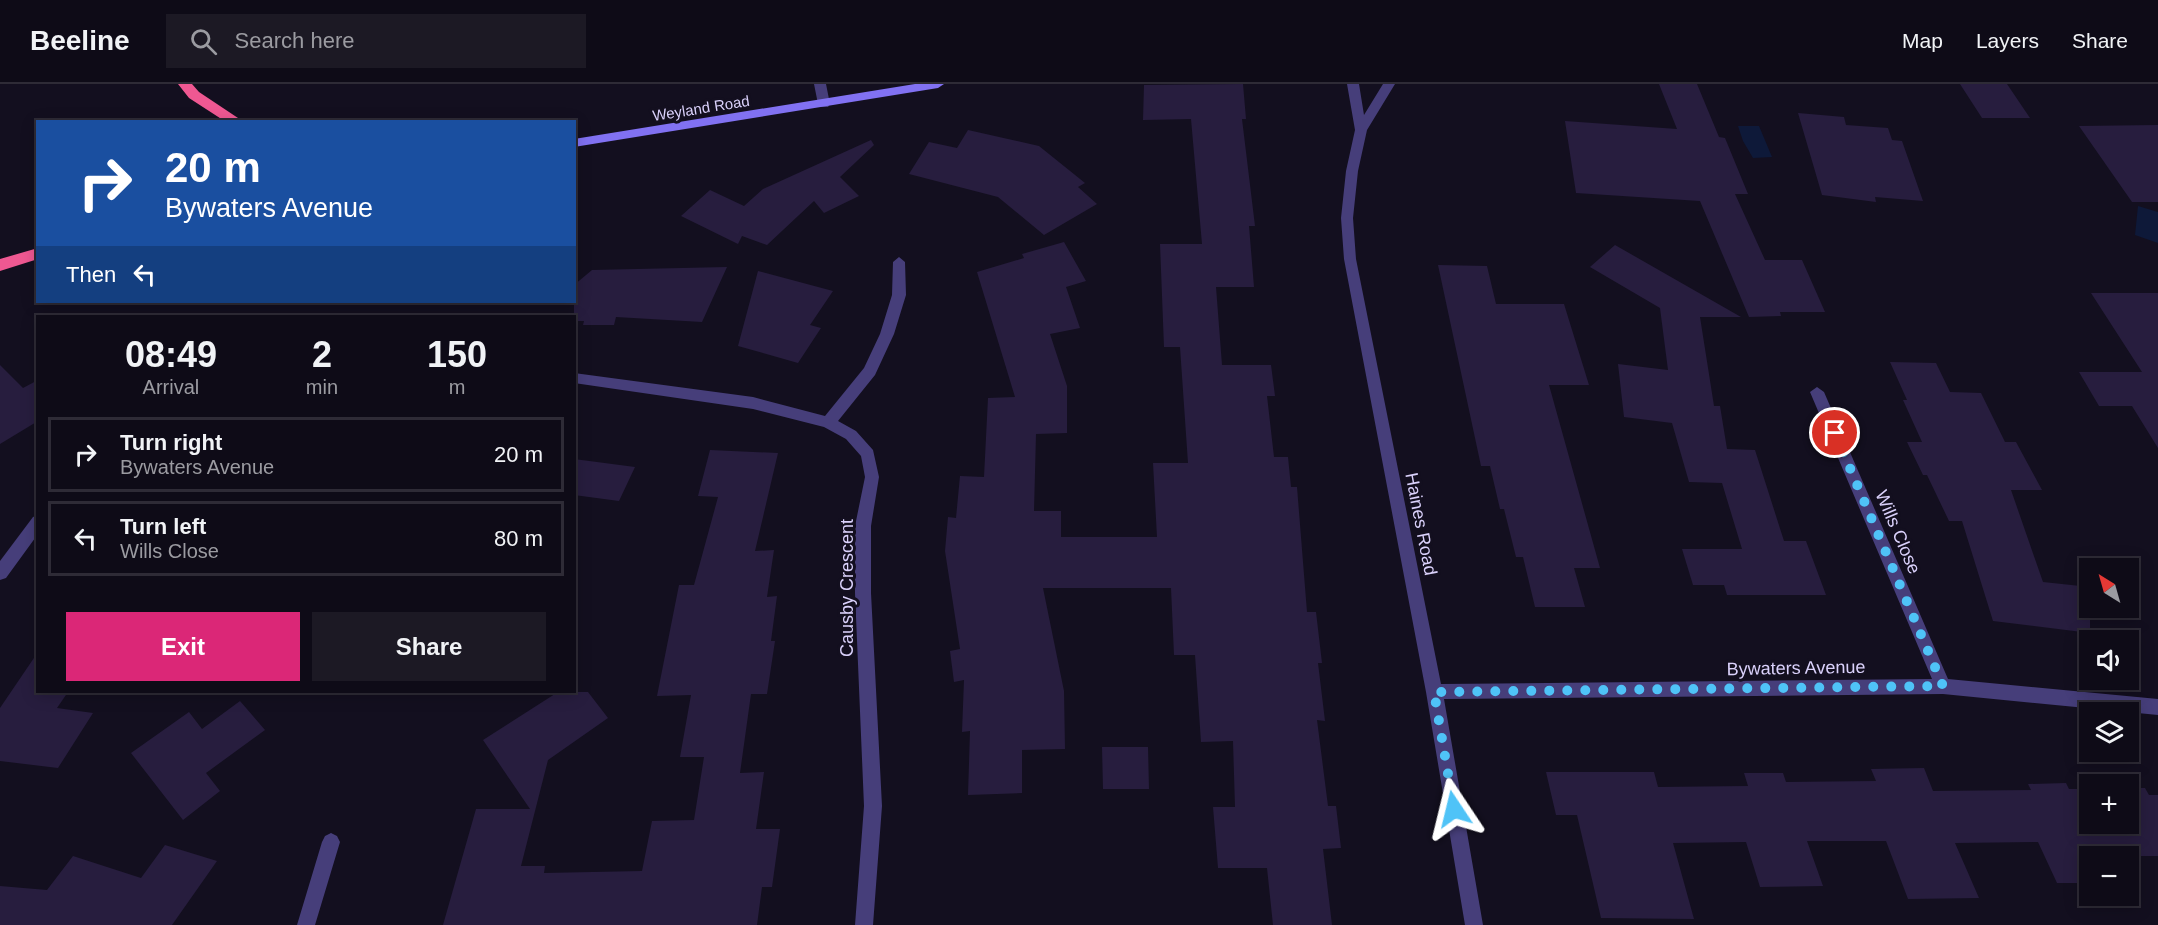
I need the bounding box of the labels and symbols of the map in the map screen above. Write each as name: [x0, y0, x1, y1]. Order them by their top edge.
street label: Weyland Road: [651, 92, 751, 124]
pin: [1809, 407, 1860, 458]
street label: Haines Road: [1401, 471, 1441, 577]
street label: Wills Close: [1871, 487, 1925, 577]
street label: Causby Crescent: [837, 519, 857, 657]
north arrow: [2079, 558, 2139, 618]
street label: Bywaters Avenue: [1726, 657, 1866, 679]
position arrow: [1422, 777, 1486, 841]

